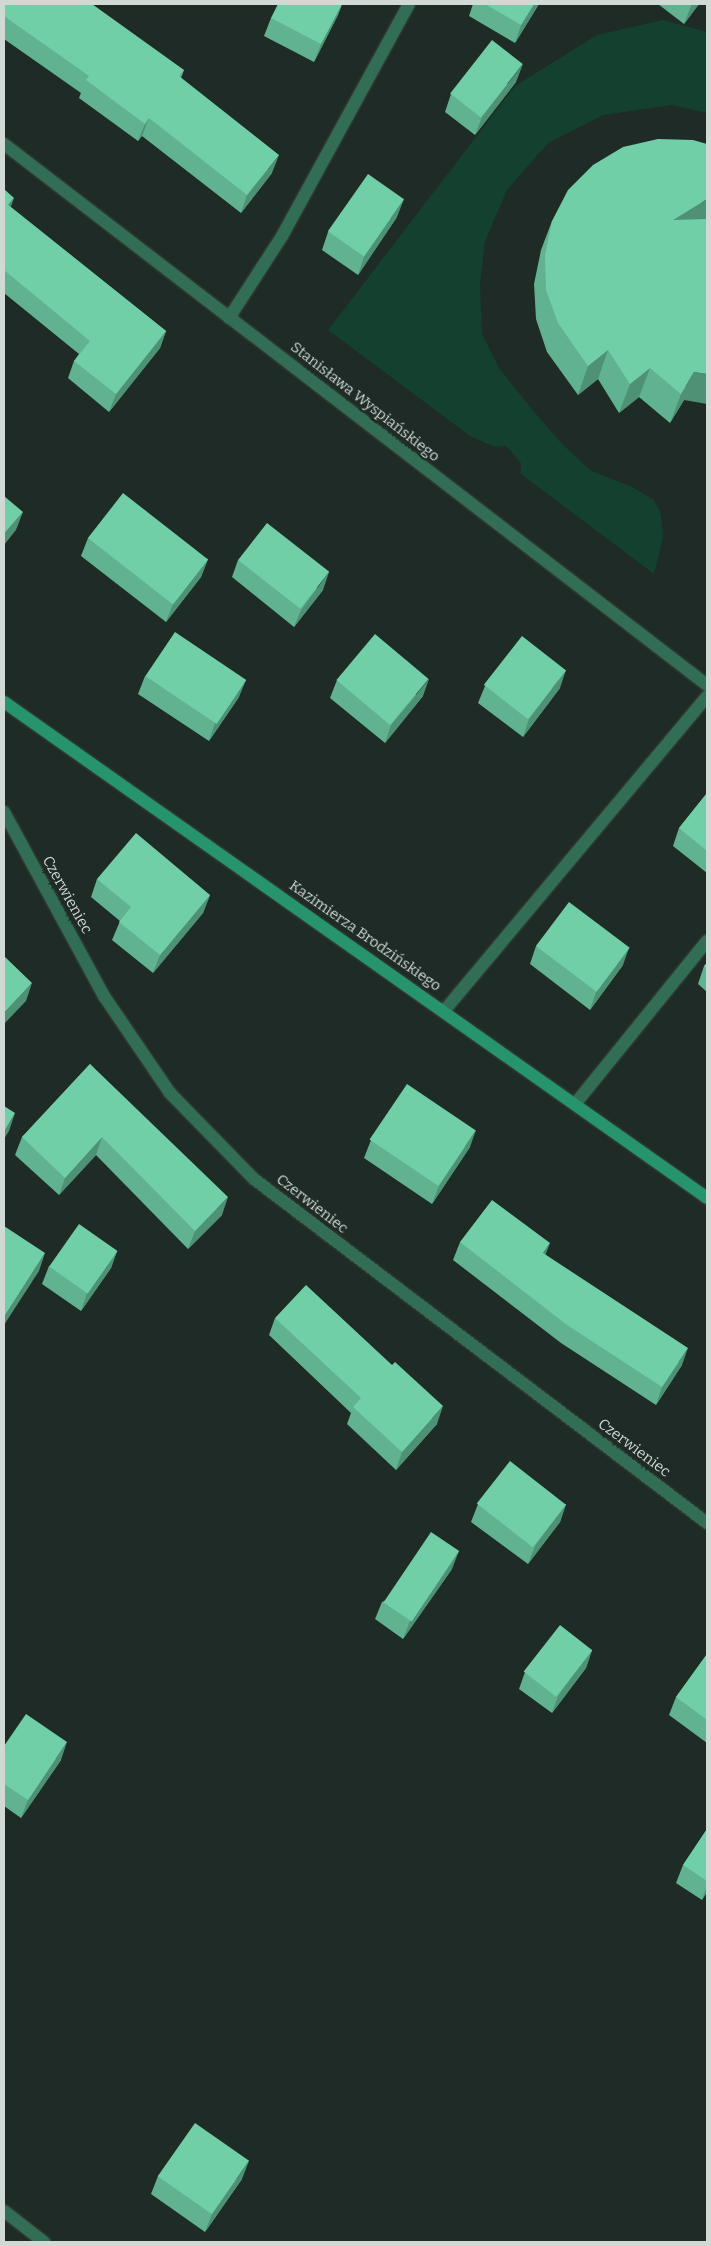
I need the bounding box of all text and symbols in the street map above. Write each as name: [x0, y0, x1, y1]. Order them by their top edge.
street label: Stanisława Wyspiańskiego: [287, 338, 443, 466]
street label: Czerwieniec: [38, 853, 96, 937]
street label: Kazimierza Brodzińskiego: [286, 877, 444, 995]
street label: Czerwieniec: [273, 1170, 351, 1238]
street label: Czerwieniec: [594, 1415, 674, 1481]

